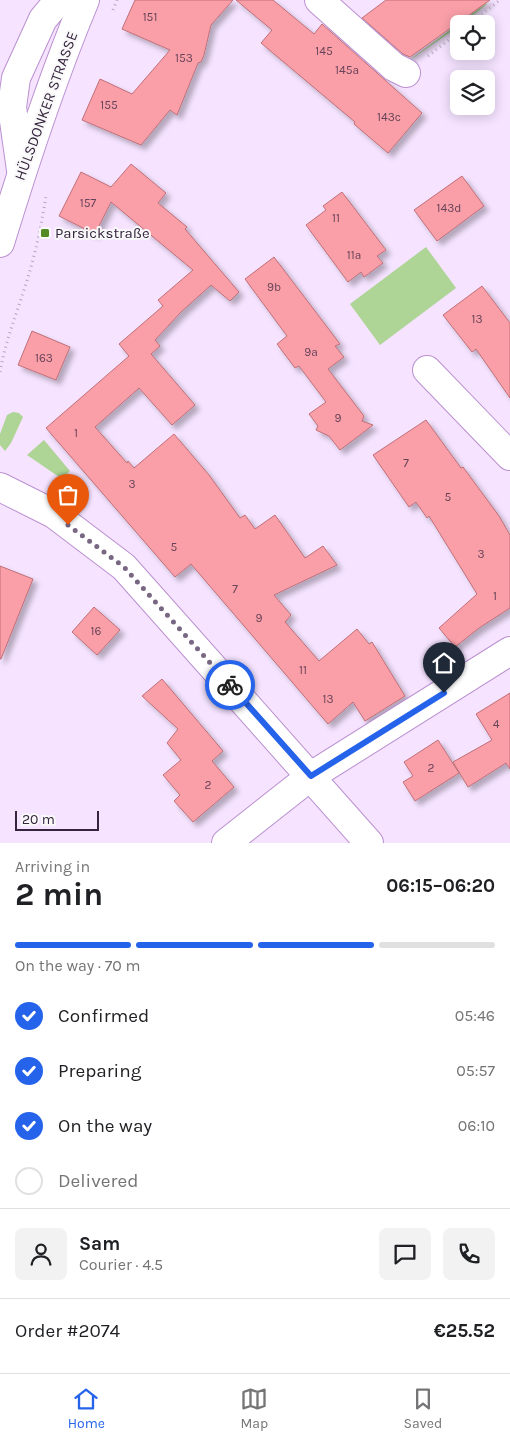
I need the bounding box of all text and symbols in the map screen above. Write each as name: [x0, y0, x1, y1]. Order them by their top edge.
house number: 151: [143, 10, 157, 24]
map controls: [450, 15, 495, 115]
button: locate: [450, 15, 495, 60]
street label: HÜLSDONKER STRASSE: [11, 29, 81, 183]
house number: 145: [315, 44, 333, 58]
house number: 153: [175, 51, 193, 65]
house number: 145a: [335, 63, 359, 77]
button: layers: [450, 70, 495, 115]
house number: 155: [100, 98, 118, 112]
house number: 143c: [377, 110, 401, 124]
house number: 157: [80, 196, 97, 210]
house number: 143d: [437, 201, 461, 215]
house number: 11: [332, 211, 340, 225]
place label: Parsickstraße: [55, 224, 150, 242]
marker: Parsickstraße: [39, 227, 51, 239]
house number: 11a: [347, 248, 361, 262]
house number: 9b: [267, 280, 281, 294]
house number: 13: [471, 312, 483, 326]
house number: 9a: [304, 345, 318, 359]
house number: 163: [35, 351, 53, 365]
house number: 9: [335, 411, 342, 425]
house number: 1: [74, 426, 78, 440]
house number: 7: [403, 456, 409, 470]
pin: [47, 474, 89, 525]
house number: 3: [128, 477, 136, 491]
icon: bag: [54, 481, 82, 509]
house number: 5: [445, 490, 452, 504]
house number: 5: [171, 540, 178, 554]
house number: 3: [477, 547, 485, 561]
house number: 7: [232, 582, 238, 596]
house number: 1: [493, 589, 497, 603]
house number: 9: [256, 611, 263, 625]
house number: 16: [91, 624, 102, 638]
pin: [423, 642, 465, 693]
icon: home: [430, 649, 458, 677]
courier: [205, 660, 255, 710]
house number: 11: [299, 663, 307, 677]
icon: bike: [216, 671, 244, 699]
house number: 13: [322, 692, 334, 706]
house number: 4: [493, 717, 500, 731]
house number: 2: [428, 761, 435, 775]
house number: 2: [205, 778, 212, 792]
scale bar: [15, 808, 99, 831]
text: 20 m: [22, 811, 55, 828]
text: Arriving in: [15, 857, 90, 876]
text: 06:15–06:20: [386, 875, 495, 897]
text: 2 min: [15, 876, 103, 913]
text: On the way · 70 m: [15, 956, 141, 975]
icon: check: [15, 1002, 43, 1030]
text: Confirmed: [58, 1005, 149, 1027]
text: 05:46: [455, 1006, 495, 1025]
icon: check: [15, 1057, 43, 1085]
text: Preparing: [58, 1060, 141, 1082]
text: 05:57: [456, 1061, 495, 1080]
icon: check: [15, 1112, 43, 1140]
text: On the way: [58, 1115, 152, 1137]
text: 06:10: [458, 1116, 495, 1135]
text: Delivered: [58, 1170, 138, 1192]
button: person: [15, 1228, 67, 1280]
button: chat: [379, 1228, 431, 1280]
button: phone: [443, 1228, 495, 1280]
text: Sam: [79, 1233, 120, 1255]
text: Courier · 4.5: [79, 1255, 163, 1274]
text: Order #2074: [15, 1320, 120, 1342]
text: €25.52: [434, 1320, 495, 1342]
tab: Home: [68, 1385, 105, 1432]
tab: Map: [240, 1385, 268, 1432]
tab: Saved: [404, 1385, 442, 1432]

